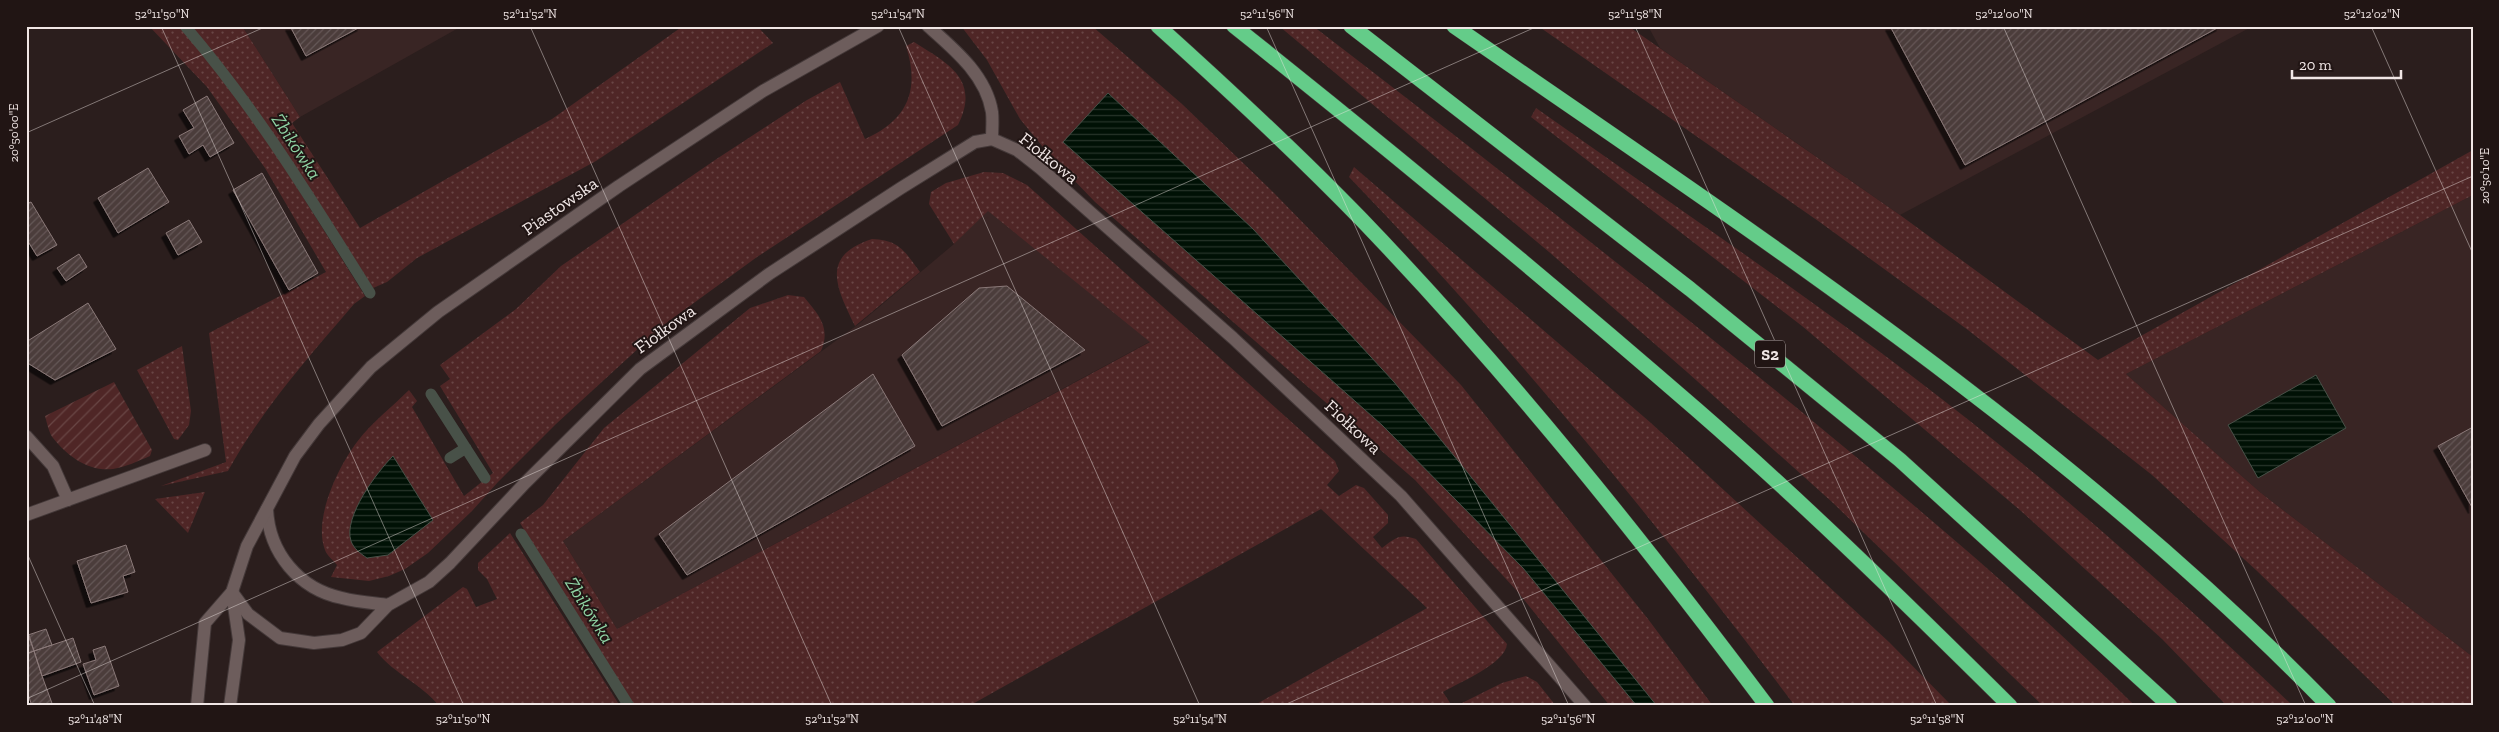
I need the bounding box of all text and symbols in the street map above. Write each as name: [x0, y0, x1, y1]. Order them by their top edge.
text: 52°11'50"N: [135, 7, 189, 21]
text: 52°11'52"N: [503, 7, 557, 21]
text: 52°11'54"N: [871, 7, 925, 21]
text: 52°11'56"N: [1240, 7, 1294, 21]
text: 52°11'58"N: [1608, 7, 1662, 21]
text: 52°12'00"N: [1975, 7, 2033, 21]
text: 52°12'02"N: [2344, 7, 2400, 21]
scale bar: [2292, 48, 2400, 80]
text: 20 m: [2299, 56, 2332, 74]
text: 20°50'00"E: [7, 104, 21, 162]
water label: Żbikówka: [267, 109, 326, 183]
street label: Fiołkowa: [1015, 127, 1083, 189]
text: 20°50'10"E: [2478, 148, 2492, 204]
street label: Piastowska: [518, 172, 602, 240]
street label: Fiołkowa: [630, 299, 700, 358]
road number: S2: [1755, 340, 1785, 368]
street label: Fiołkowa: [1320, 395, 1386, 459]
water label: Żbikówka: [560, 573, 619, 648]
text: 52°11'48"N: [68, 712, 122, 726]
text: 52°11'50"N: [436, 712, 490, 726]
text: 52°11'52"N: [805, 712, 859, 726]
text: 52°11'54"N: [1173, 712, 1227, 726]
text: 52°11'56"N: [1541, 712, 1595, 726]
text: 52°11'58"N: [1910, 712, 1964, 726]
text: 52°12'00"N: [2276, 712, 2334, 726]

